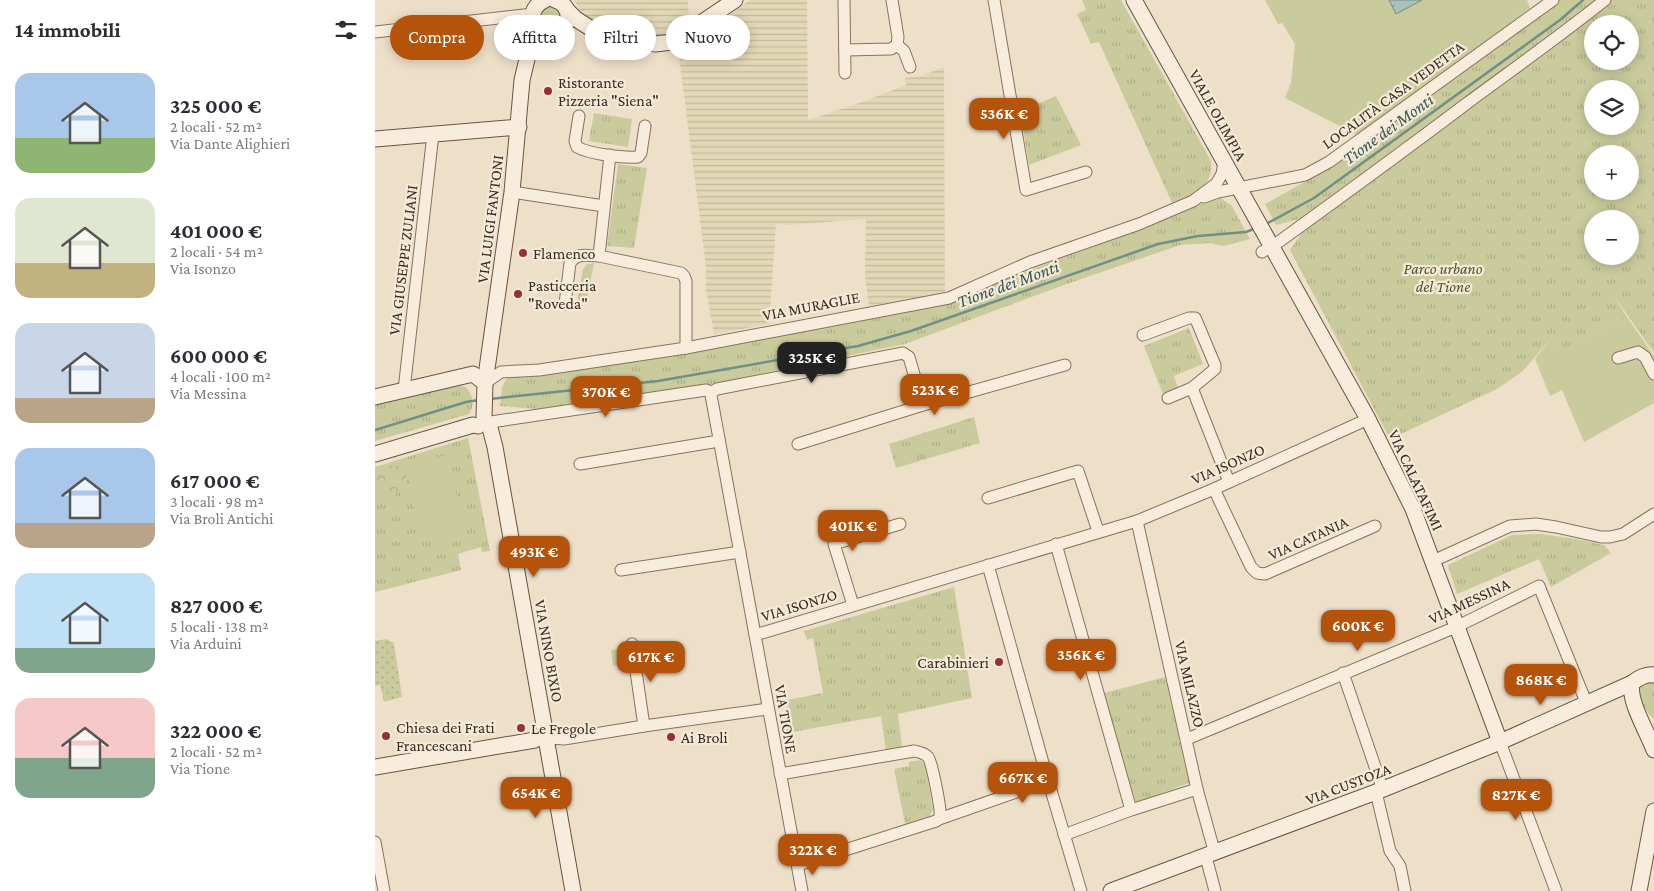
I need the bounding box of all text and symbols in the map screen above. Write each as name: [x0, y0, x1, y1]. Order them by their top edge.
chip: Compra: [390, 15, 484, 60]
chip: Affitta: [494, 15, 575, 60]
chip: Filtri: [585, 15, 656, 60]
chip: Nuovo: [666, 15, 750, 60]
map controls: [1584, 15, 1639, 265]
button: locate: [1584, 15, 1639, 70]
icon: filters: [332, 16, 360, 44]
text: 14 immobili: [15, 18, 121, 42]
street label: LOCALITÀ CASA VEDETTA: [1319, 37, 1468, 152]
street label: VIALE OLIMPIA: [1186, 66, 1250, 164]
place label: Ristorante Pizzeria "Siena": [558, 74, 659, 109]
button: layers: [1584, 80, 1639, 135]
marker: Ristorante Pizzeria "Siena": [542, 85, 554, 97]
water label: Tione dei Monti: [1339, 89, 1437, 169]
icon: home: [55, 93, 115, 153]
text: 325 000 €: [170, 94, 261, 118]
pin: 536K €: [963, 98, 1045, 140]
text: 536K €: [980, 105, 1028, 122]
text: 2 locali · 52 m²: [170, 118, 262, 135]
text: Via Dante Alighieri: [170, 135, 290, 152]
button: +: [1584, 145, 1639, 200]
street label: VIA LUIGI FANTONI: [474, 154, 506, 284]
street label: VIA GIUSEPPE ZULIANI: [385, 184, 421, 336]
button: −: [1584, 210, 1639, 265]
icon: home: [55, 218, 115, 278]
text: 401 000 €: [170, 219, 262, 243]
text: 2 locali · 54 m²: [170, 243, 263, 260]
place label: Flamenco: [533, 245, 596, 262]
marker: Flamenco: [517, 247, 529, 259]
water label: Tione dei Monti: [954, 256, 1062, 312]
text: Via Isonzo: [170, 260, 236, 277]
park label: Parco urbano del Tione: [1403, 260, 1483, 295]
place label: Pasticceria "Roveda": [528, 277, 597, 312]
marker: Pasticceria "Roveda": [512, 288, 524, 300]
street label: VIA MURAGLIE: [761, 288, 861, 324]
pin: 325K €: [771, 342, 853, 384]
icon: home: [55, 343, 115, 403]
text: 600 000 €: [170, 344, 267, 368]
text: 325K €: [788, 349, 836, 366]
text: 4 locali · 100 m²: [170, 368, 271, 385]
pin: 523K €: [894, 374, 976, 416]
pin: 370K €: [565, 376, 647, 418]
text: 523K €: [911, 381, 959, 398]
text: 370K €: [582, 383, 630, 400]
text: Via Messina: [170, 385, 247, 402]
street label: VIA CALATAFIMI: [1385, 427, 1447, 533]
street label: VIA ISONZO: [1189, 440, 1267, 488]
icon: home: [55, 468, 115, 528]
text: 617 000 €: [170, 469, 260, 493]
text: 3 locali · 98 m²: [170, 493, 264, 510]
text: Via Broli Antichi: [170, 510, 273, 527]
pin: 401K €: [812, 510, 894, 552]
street label: VIA CATANIA: [1265, 512, 1351, 563]
text: 401K €: [829, 517, 877, 534]
pin: 493K €: [493, 536, 575, 578]
text: 493K €: [510, 543, 558, 560]
street label: VIA MESSINA: [1426, 574, 1513, 627]
street label: VIA ISONZO: [759, 585, 839, 625]
icon: home: [55, 593, 115, 653]
text: 827 000 €: [170, 594, 263, 618]
street label: VIA NINO BIXIO: [532, 598, 566, 704]
pin: 600K €: [1317, 610, 1399, 652]
text: 600K €: [1332, 617, 1384, 634]
text: 5 locali · 138 m²: [170, 618, 269, 635]
text: Via Arduini: [170, 635, 242, 652]
pin: 356K €: [1040, 638, 1122, 681]
street label: VIA MILAZZO: [1172, 639, 1208, 729]
pin: 617K €: [610, 640, 692, 683]
text: 356K €: [1057, 646, 1105, 663]
text: 617K €: [628, 648, 674, 665]
place label: Carabinieri: [917, 654, 989, 671]
marker: Carabinieri: [993, 656, 1005, 668]
pin: 868K €: [1500, 664, 1582, 706]
text: 868K €: [1515, 671, 1567, 688]
street label: VIA TIONE: [772, 683, 800, 755]
icon: home: [55, 718, 115, 778]
text: 322 000 €: [170, 719, 261, 743]
place label: Chiesa dei Frati Francescani: [396, 719, 495, 754]
place label: Le Fregole: [531, 720, 596, 738]
marker: Le Fregole: [515, 722, 527, 734]
place label: Ai Broli: [681, 729, 728, 746]
marker: Chiesa dei Frati Francescani: [380, 730, 392, 742]
marker: Ai Broli: [665, 731, 677, 743]
text: 2 locali · 52 m²: [170, 743, 262, 760]
text: Via Tione: [170, 760, 230, 777]
street label: VIA CUSTOZA: [1303, 760, 1394, 808]
pin: 667K €: [982, 762, 1064, 804]
text: 667K €: [999, 769, 1047, 786]
pin: 654K €: [495, 776, 577, 819]
pin: 827K €: [1475, 778, 1557, 821]
text: 654K €: [512, 784, 560, 801]
text: 827K €: [1492, 786, 1540, 803]
pin: 322K €: [772, 834, 854, 876]
text: 322K €: [789, 841, 837, 858]

